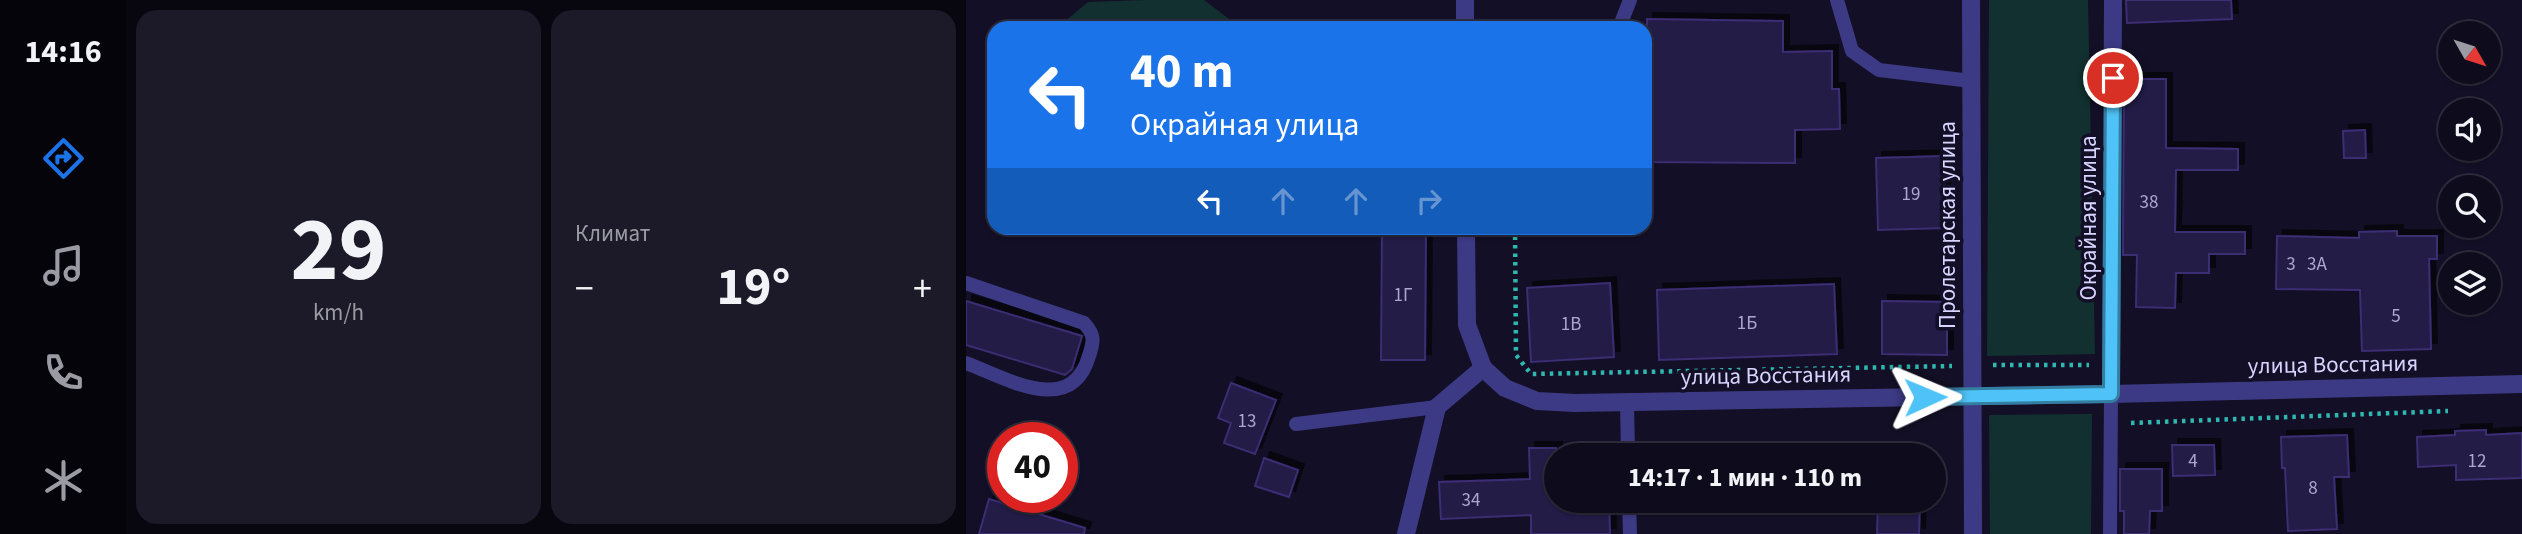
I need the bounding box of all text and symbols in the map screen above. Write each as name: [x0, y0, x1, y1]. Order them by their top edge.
north arrow: [2438, 21, 2501, 84]
map controls: [2438, 21, 2501, 315]
text: 14:16: [24, 29, 102, 75]
text: 40 m: [1130, 37, 1234, 107]
pin: [2083, 48, 2143, 108]
icon: left: [1015, 49, 1106, 140]
icon: arrive: [2094, 59, 2132, 97]
button: sound: [2438, 98, 2501, 161]
text: Окрайная улица: [1130, 102, 1360, 148]
street label: Пролетарская улица: [1931, 121, 1964, 329]
icon: directions: [39, 134, 88, 183]
street label: Окрайная улица: [2072, 136, 2105, 300]
button: search: [2438, 175, 2501, 238]
house number: 19: [1902, 181, 1920, 208]
icon: left: [1191, 182, 1229, 220]
icon: ahead: [1264, 182, 1302, 220]
icon: ahead: [1337, 182, 1375, 220]
icon: right: [1410, 182, 1448, 220]
text: 29: [290, 186, 387, 315]
house number: 38: [2140, 189, 2158, 216]
text: Климат: [575, 217, 650, 250]
icon: music: [39, 241, 88, 290]
text: 19°: [717, 251, 790, 325]
house number: 3: [2286, 251, 2296, 278]
house number: 3А: [2307, 251, 2328, 278]
button: layers: [2438, 252, 2501, 315]
text: −: [575, 262, 594, 316]
text: +: [913, 262, 932, 316]
house number: 1Г: [1394, 282, 1412, 309]
text: km/h: [313, 296, 364, 329]
house number: 5: [2391, 303, 2401, 330]
house number: 1Б: [1737, 310, 1757, 337]
house number: 1В: [1561, 311, 1581, 338]
street label: улица Восстания: [2247, 347, 2419, 382]
icon: phone: [39, 348, 88, 397]
street label: улица Восстания: [1680, 358, 1852, 393]
position arrow: [1888, 360, 1962, 434]
house number: 13: [1238, 408, 1256, 435]
speed limit sign: 40: [987, 422, 1078, 513]
house number: 4: [2188, 448, 2198, 475]
house number: 12: [2468, 448, 2486, 475]
icon: climate: [39, 456, 88, 505]
text: 14:17 · 1 мин · 110 m: [1628, 459, 1862, 496]
house number: 8: [2308, 475, 2318, 502]
house number: 34: [1462, 487, 1480, 514]

